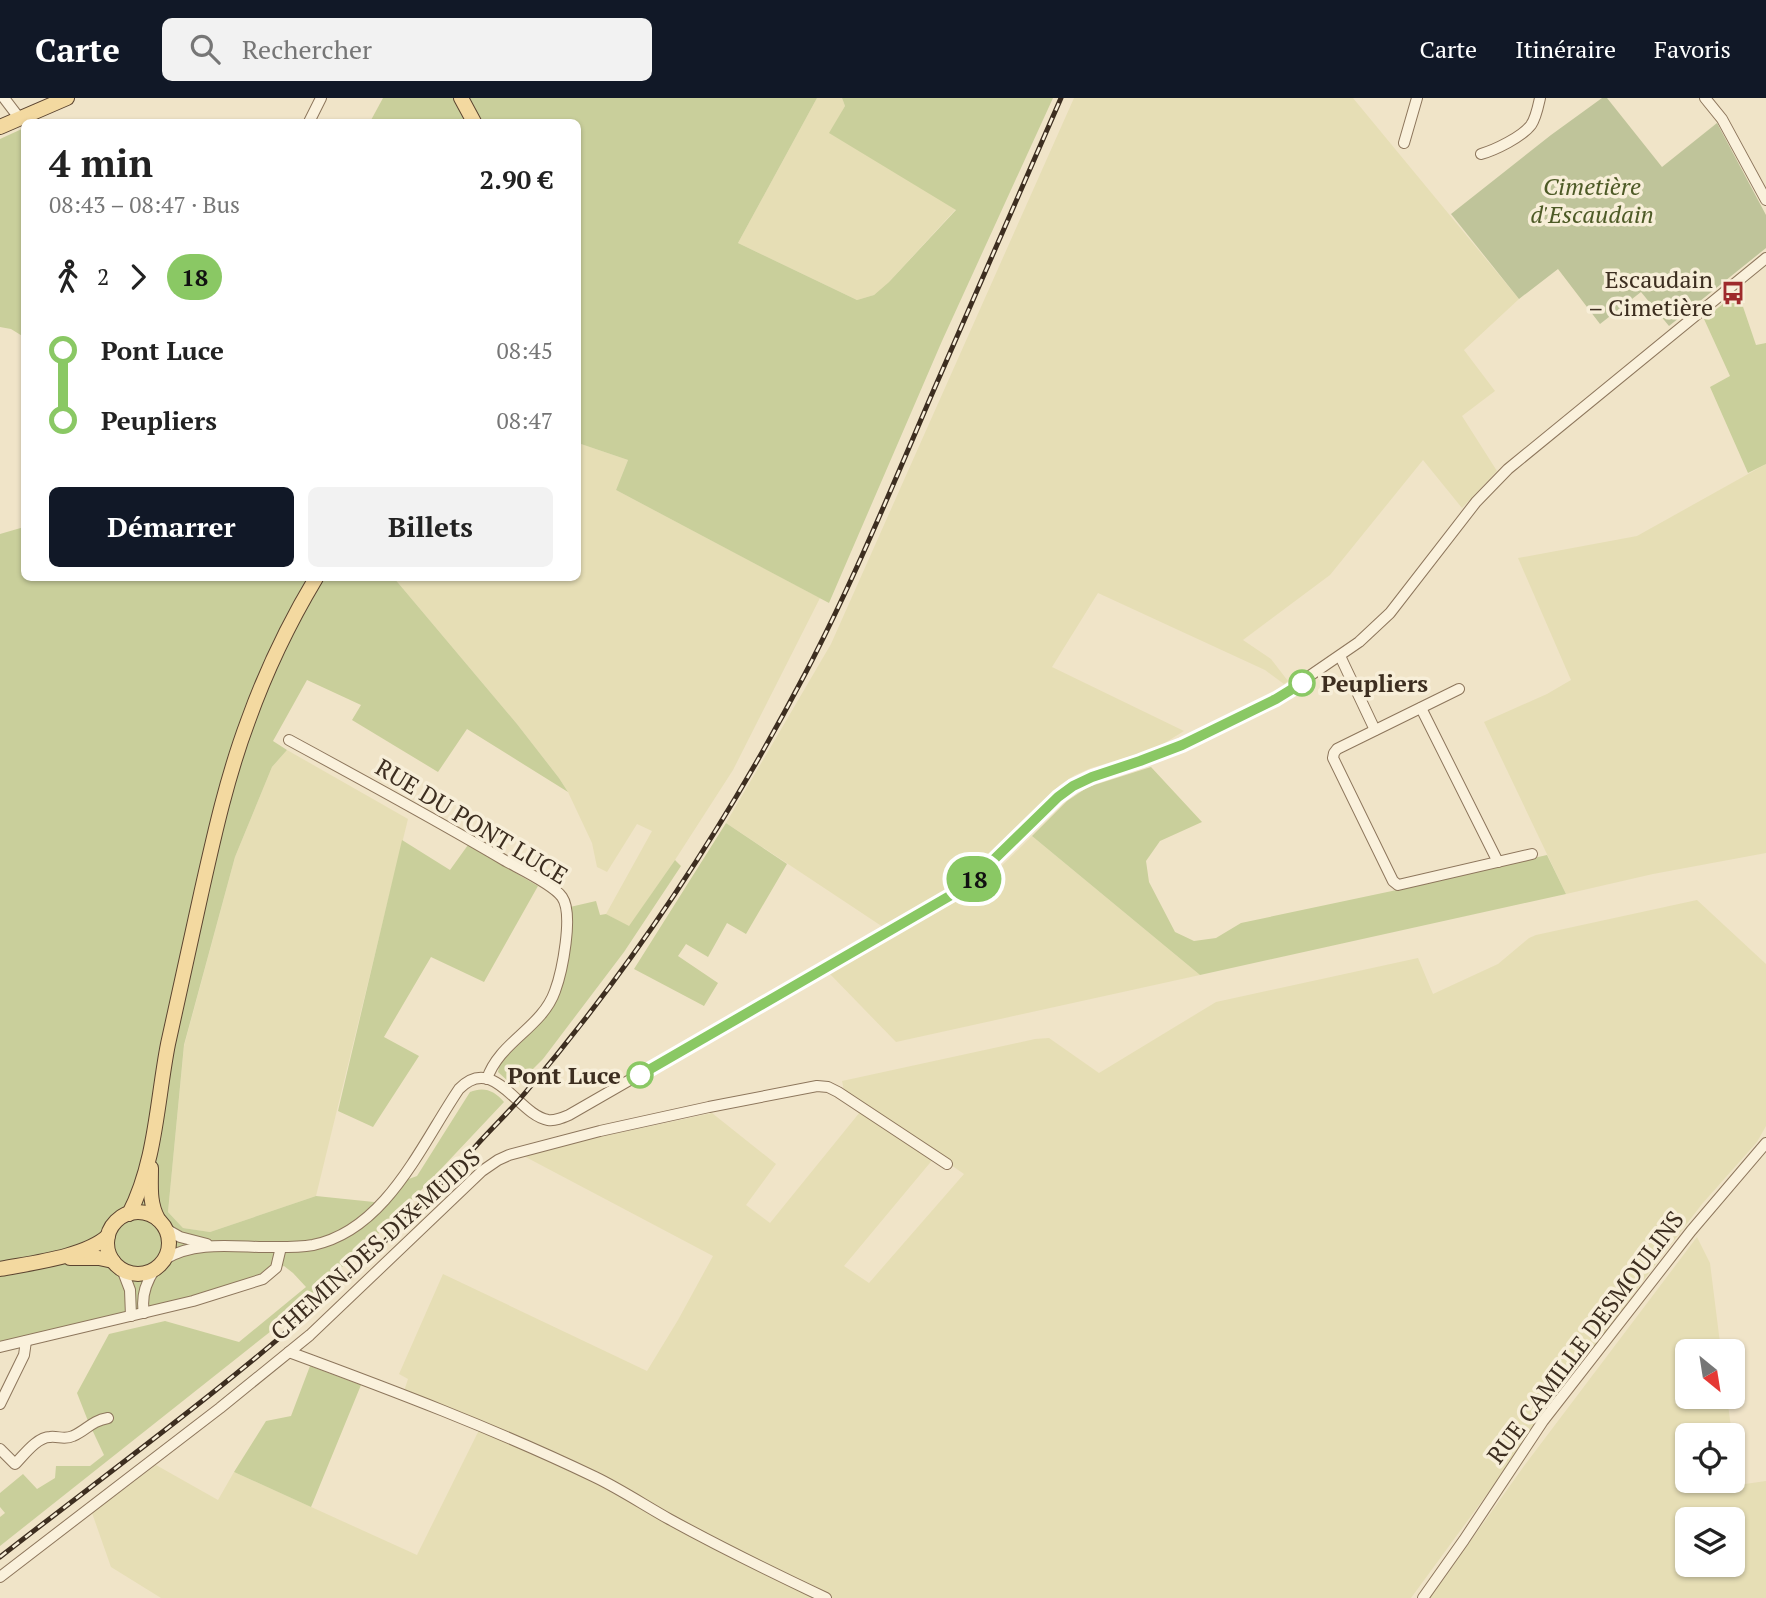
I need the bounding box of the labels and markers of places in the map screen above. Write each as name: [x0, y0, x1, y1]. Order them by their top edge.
place label: Escaudain – Cimetière: [1588, 263, 1713, 323]
bus stop icon: Escaudain – Cimetière: [1719, 279, 1747, 307]
place label: Peupliers: [1321, 667, 1428, 699]
marker: Peupliers: [1289, 670, 1315, 696]
place label: Pont Luce: [508, 1059, 621, 1091]
marker: Pont Luce: [627, 1062, 653, 1088]

